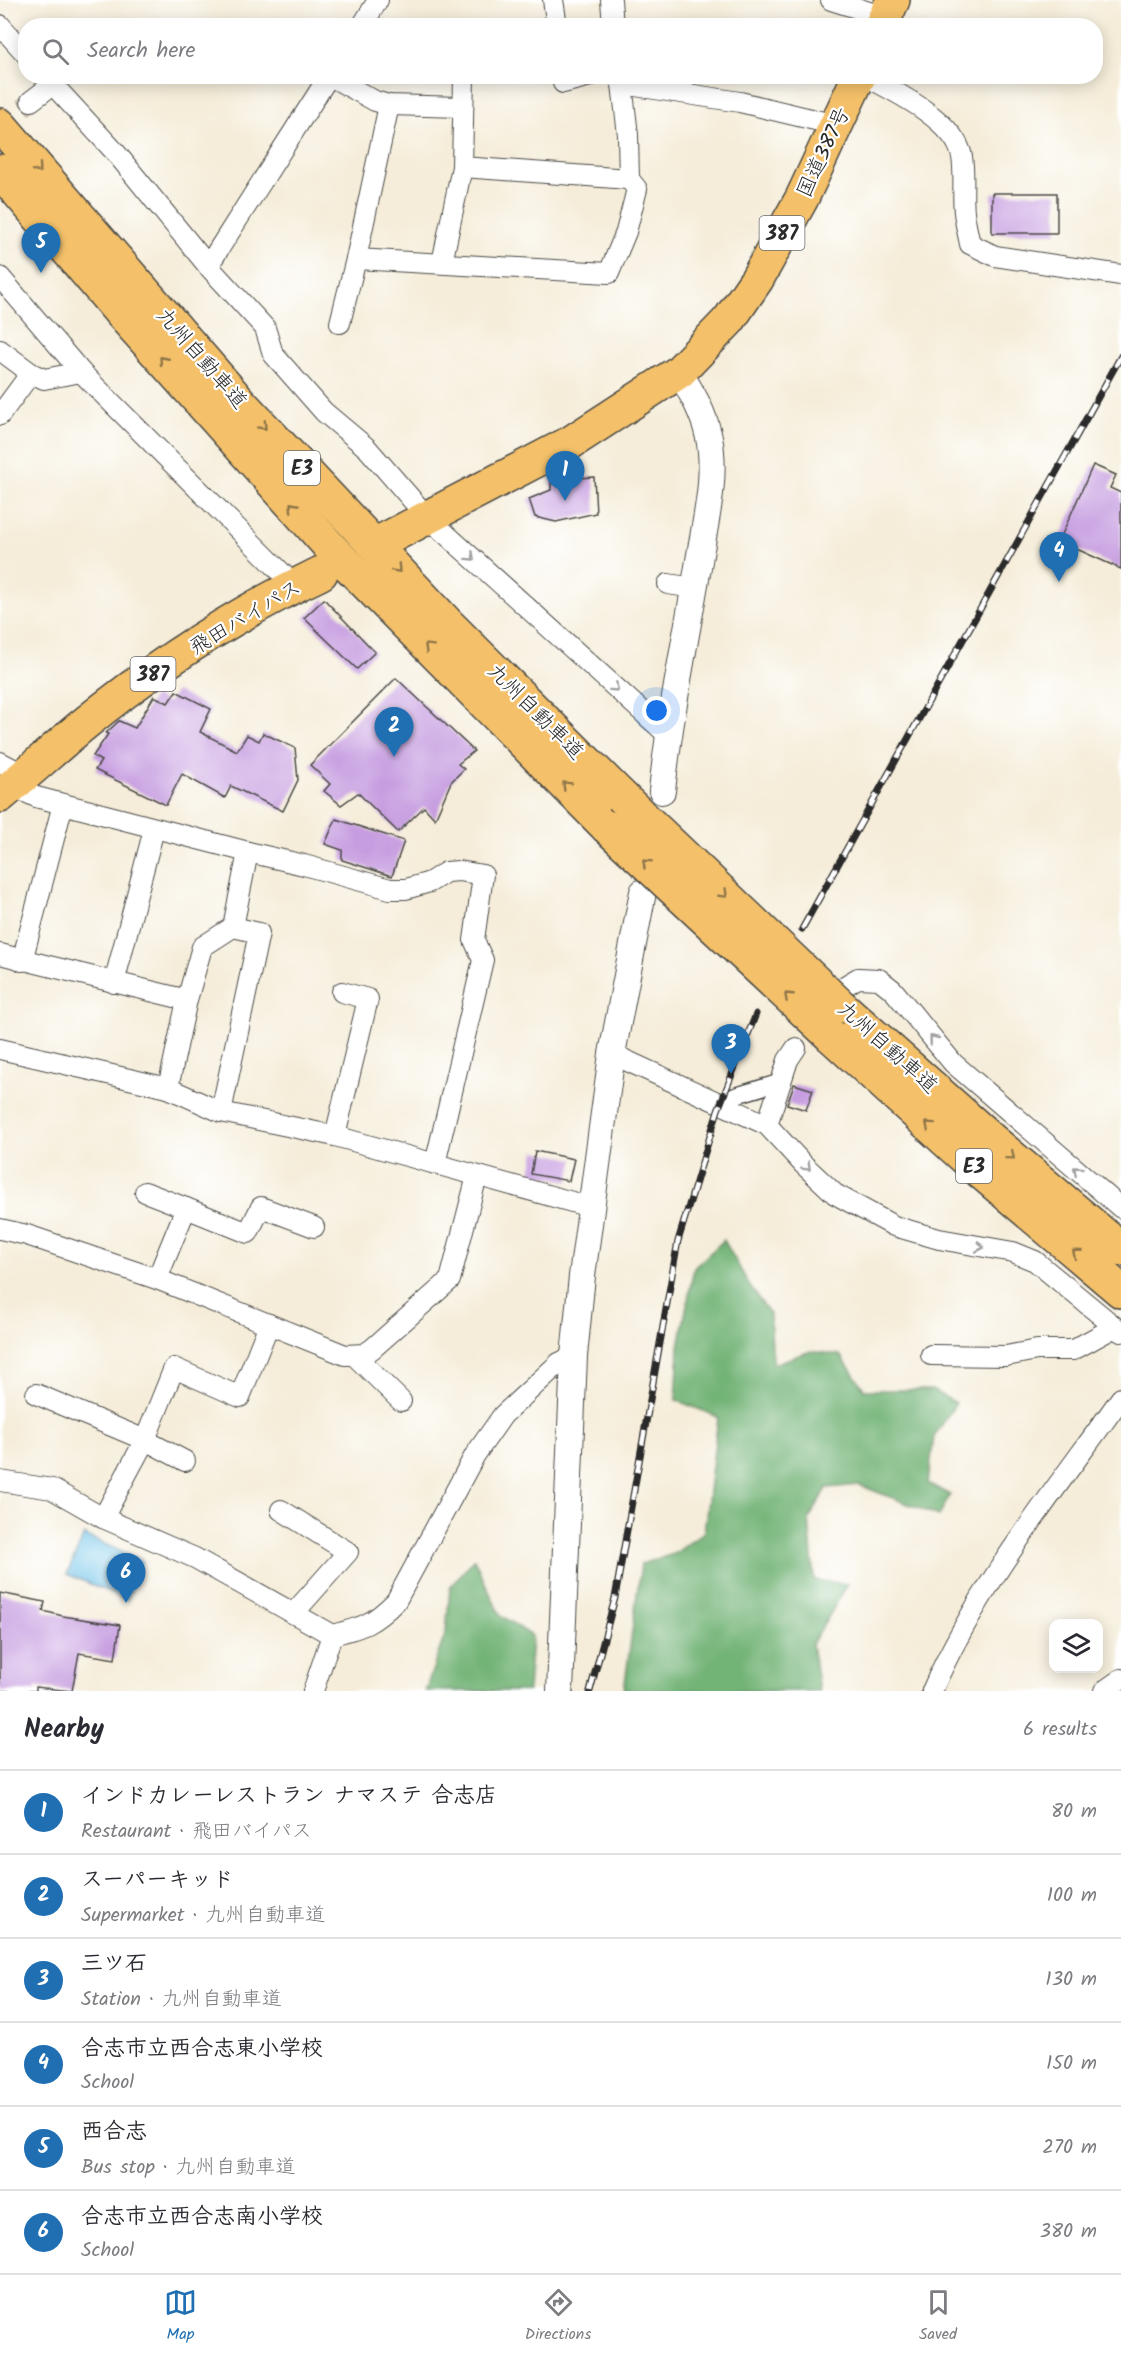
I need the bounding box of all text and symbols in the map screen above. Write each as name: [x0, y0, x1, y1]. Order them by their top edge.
search box: [18, 18, 1103, 84]
text: Search here: [87, 34, 195, 69]
icon: search: [39, 35, 72, 68]
street label: 国道387号: [789, 102, 860, 204]
one-way arrow: [31, 162, 42, 173]
road number: 387: [760, 216, 804, 250]
pin: 5: [22, 224, 60, 273]
street label: 九州自動車道: [147, 301, 255, 417]
one-way arrow: [159, 357, 170, 367]
one-way arrow: [256, 419, 267, 430]
road number: E3: [284, 451, 320, 485]
pin: 1: [546, 452, 584, 501]
one-way arrow: [289, 502, 300, 513]
pin: 4: [1040, 532, 1078, 582]
one-way arrow: [464, 550, 474, 561]
one-way arrow: [389, 561, 400, 572]
street label: 飛田バイパス: [183, 572, 308, 665]
one-way arrow: [425, 643, 436, 654]
street label: 九州自動車道: [479, 656, 591, 768]
road number: 387: [130, 657, 176, 691]
one-way arrow: [608, 680, 619, 691]
your location: [642, 696, 671, 725]
pin: 2: [374, 708, 414, 757]
one-way arrow: [562, 781, 572, 792]
one-way arrow: [642, 859, 652, 870]
one-way arrow: [718, 887, 728, 898]
one-way arrow: [784, 992, 795, 1003]
street label: 九州自動車道: [829, 994, 945, 1103]
pin: 3: [712, 1024, 750, 1074]
one-way arrow: [929, 1035, 940, 1046]
one-way arrow: [925, 1121, 936, 1132]
road number: E3: [956, 1149, 992, 1183]
one-way arrow: [1004, 1149, 1015, 1160]
one-way arrow: [799, 1160, 810, 1171]
one-way arrow: [1073, 1166, 1084, 1177]
one-way arrow: [975, 1240, 985, 1253]
one-way arrow: [1072, 1249, 1083, 1260]
pin: 6: [106, 1554, 146, 1603]
map controls: [1049, 1619, 1103, 1673]
button: layers: [1049, 1619, 1103, 1673]
text: Nearby: [24, 1709, 104, 1751]
text: 6 results: [1023, 1714, 1097, 1746]
text: インドカレーレストラン ナマステ 合志店: [81, 1779, 497, 1814]
text: 1: [40, 1796, 47, 1828]
text: 80 m: [1051, 1796, 1097, 1828]
text: Restaurant · 飛田バイパス: [81, 1816, 312, 1848]
text: スーパーキッド: [81, 1863, 234, 1898]
text: 2: [38, 1880, 49, 1912]
text: 100 m: [1047, 1880, 1097, 1912]
text: Supermarket · 九州自動車道: [81, 1900, 325, 1932]
text: 三ツ石: [81, 1947, 147, 1982]
text: 3: [38, 1964, 49, 1996]
text: 130 m: [1045, 1964, 1097, 1996]
text: Station · 九州自動車道: [81, 1984, 282, 2016]
text: 合志市立西合志東小学校: [81, 2032, 323, 2067]
text: 4: [38, 2048, 49, 2080]
text: 150 m: [1046, 2048, 1097, 2080]
text: School: [81, 2067, 134, 2099]
text: 西合志: [81, 2115, 147, 2150]
text: 5: [38, 2132, 49, 2164]
text: 270 m: [1042, 2132, 1097, 2164]
text: Bus stop · 九州自動車道: [81, 2152, 296, 2184]
text: 合志市立西合志南小学校: [81, 2200, 323, 2235]
text: 6: [38, 2216, 49, 2248]
text: 380 m: [1040, 2216, 1097, 2248]
text: School: [81, 2235, 134, 2267]
tab: Map: [164, 2286, 197, 2347]
tab: Directions: [525, 2286, 591, 2347]
tab: Saved: [919, 2286, 957, 2347]

